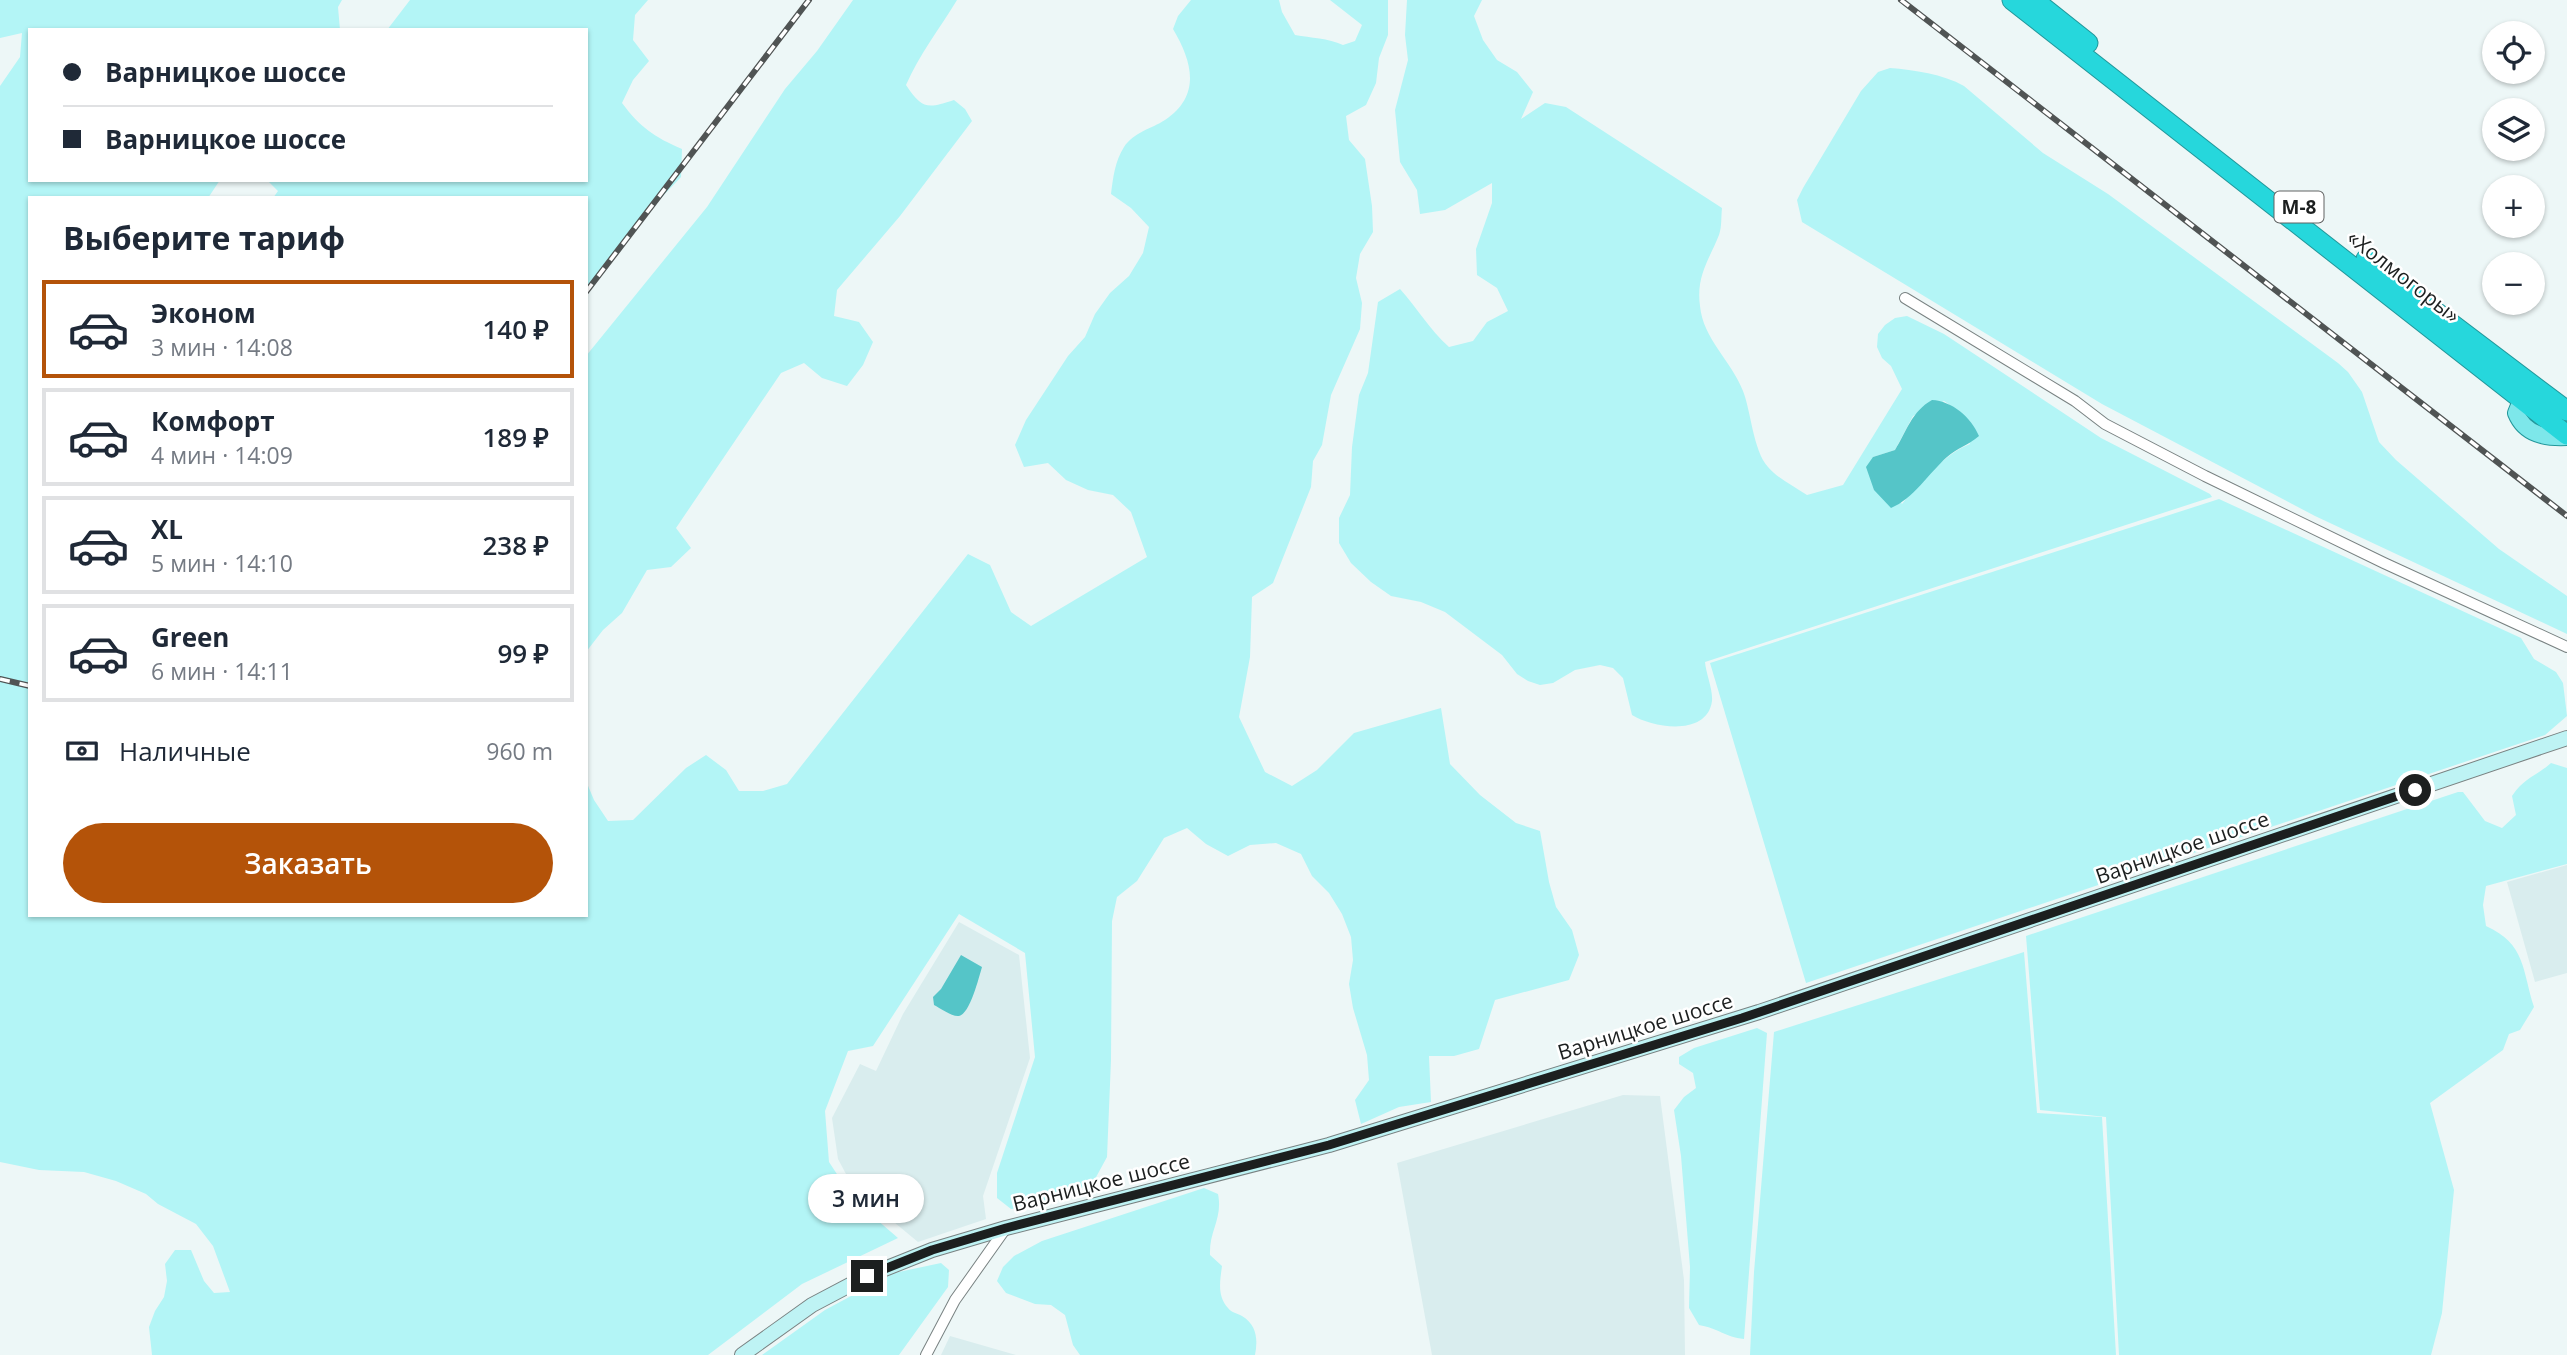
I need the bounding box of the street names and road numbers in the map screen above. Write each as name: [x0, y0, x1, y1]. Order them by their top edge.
road number: М-8: [2274, 192, 2324, 223]
street label: «Холмогоры»: [2342, 223, 2466, 329]
street label: Варницкое шоссе: [2091, 804, 2273, 890]
street label: Варницкое шоссе: [1554, 986, 1736, 1066]
street label: Варницкое шоссе: [1009, 1146, 1193, 1218]

